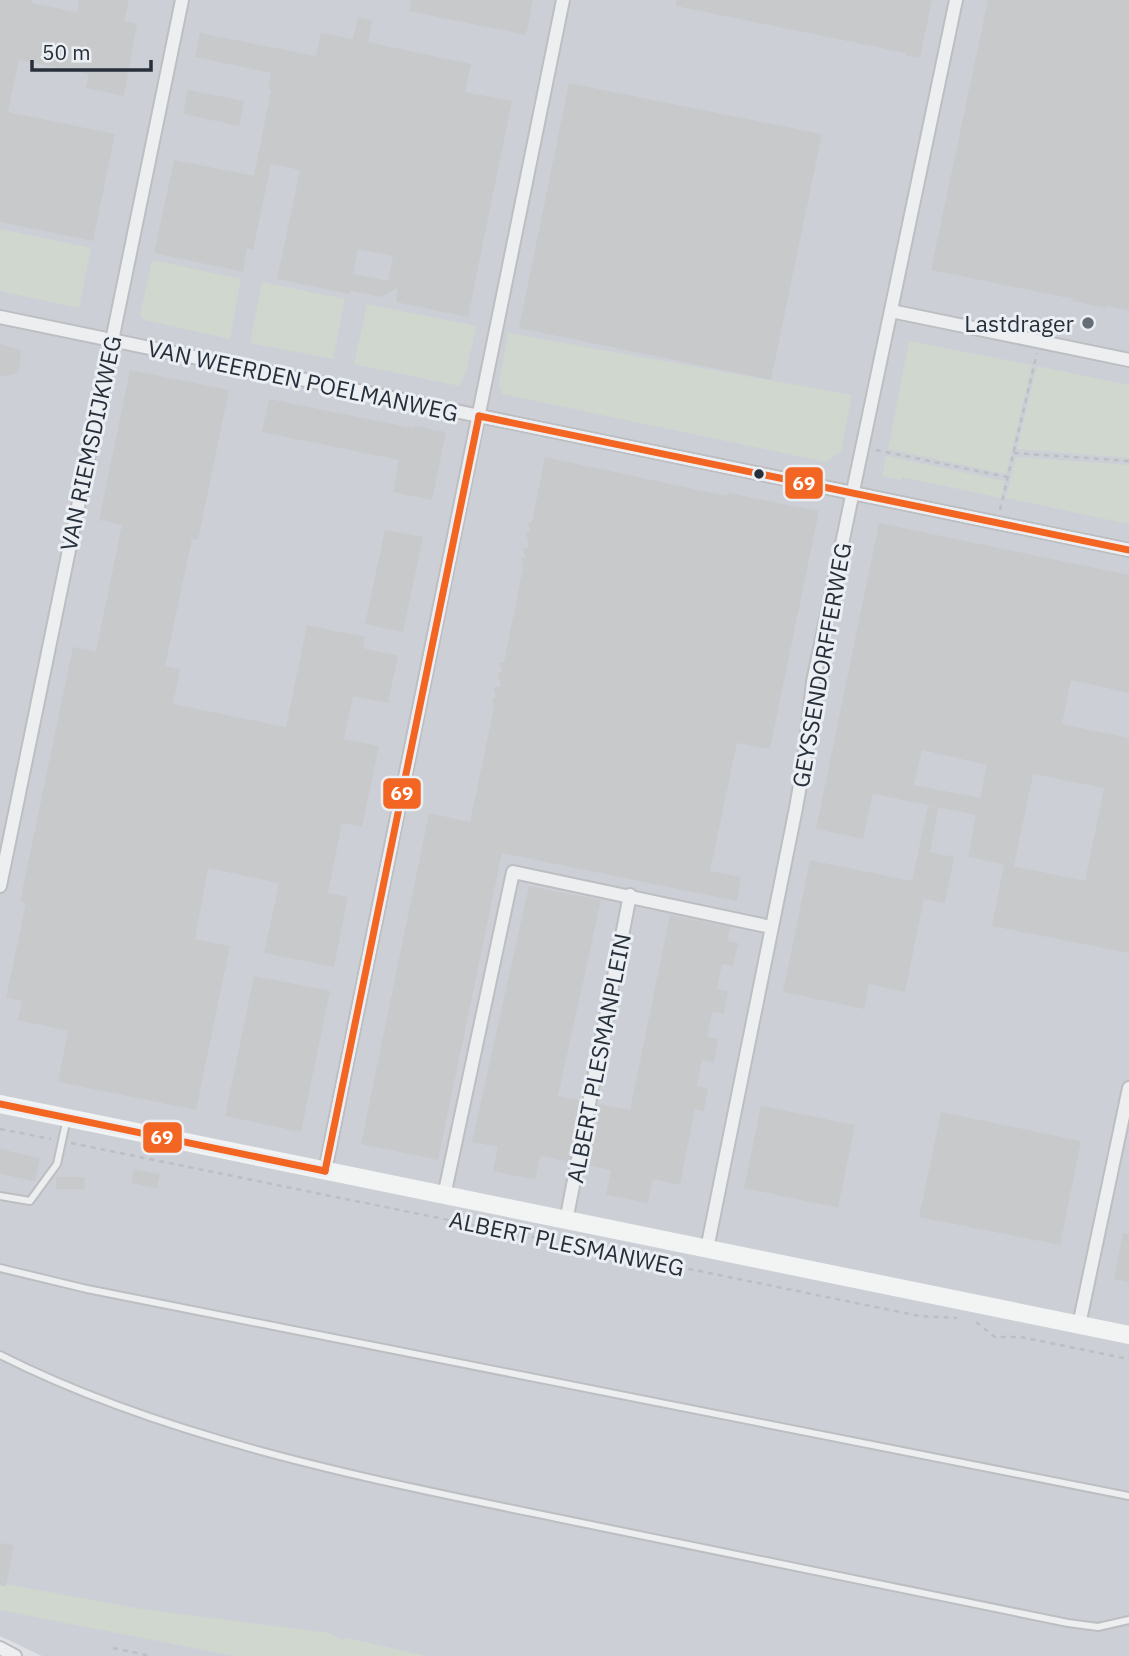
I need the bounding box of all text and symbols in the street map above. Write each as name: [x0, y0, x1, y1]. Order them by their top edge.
scale bar: [32, 28, 150, 72]
text: 50 m: [42, 38, 91, 66]
place label: Lastdrager: [964, 308, 1075, 338]
marker: Lastdrager: [1080, 315, 1096, 331]
street label: VAN WEERDEN POELMANWEG: [145, 332, 461, 428]
street label: VAN RIEMSDIJKWEG: [53, 333, 127, 553]
line badge: 69: [784, 466, 824, 500]
unlabelled marker: [752, 467, 766, 481]
text: 69: [793, 471, 815, 495]
street label: GEYSSENDORFFERWEG: [785, 540, 857, 790]
line badge: 69: [382, 777, 422, 810]
text: 69: [391, 781, 413, 805]
street label: ALBERT PLESMANPLEIN: [559, 931, 637, 1185]
line badge: 69: [142, 1121, 183, 1154]
text: 69: [151, 1125, 173, 1149]
street label: ALBERT PLESMANWEG: [447, 1203, 687, 1283]

